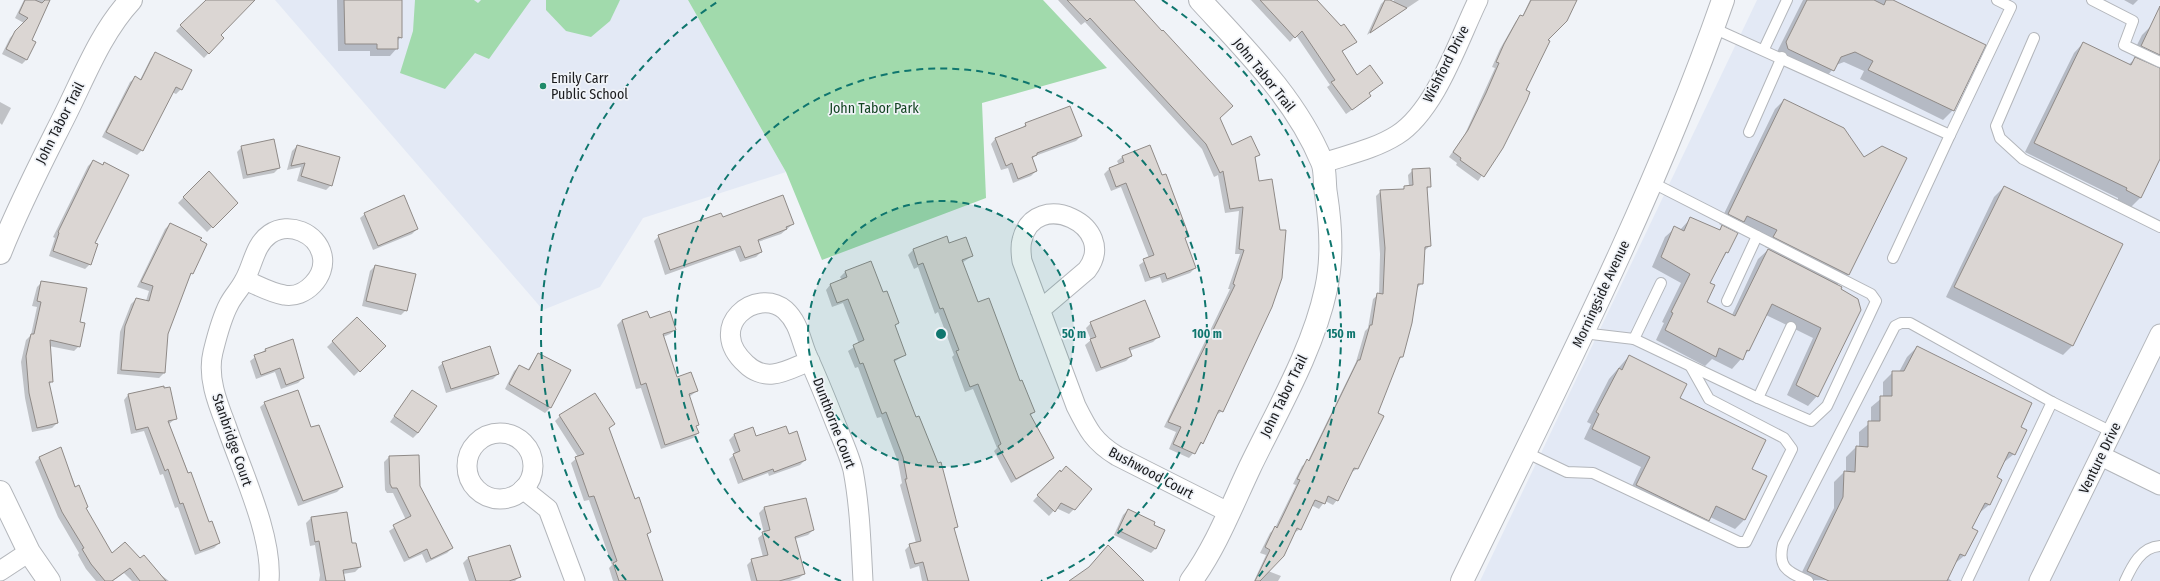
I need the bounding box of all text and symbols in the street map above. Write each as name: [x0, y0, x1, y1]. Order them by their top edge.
street label: Wishford Drive: [1419, 23, 1473, 105]
street label: John Tabor Trail: [1229, 35, 1299, 115]
place label: Emily Carr Public School: [551, 70, 628, 103]
street label: John Tabor Trail: [32, 79, 88, 167]
marker: Emily Carr Public School: [538, 81, 548, 91]
park label: John Tabor Park: [829, 100, 919, 117]
street label: Morningside Avenue: [1569, 238, 1633, 350]
centre of rings: [934, 327, 948, 341]
text: 50 m: [1062, 327, 1086, 341]
text: 100 m: [1192, 327, 1222, 341]
text: 150 m: [1326, 327, 1356, 341]
street label: John Tabor Trail: [1257, 352, 1311, 440]
street label: Dunthorne Court: [809, 375, 859, 471]
street label: Stanbridge Court: [208, 392, 256, 489]
street label: Venture Drive: [2075, 419, 2125, 496]
street label: Bushwood Court: [1106, 443, 1197, 503]

